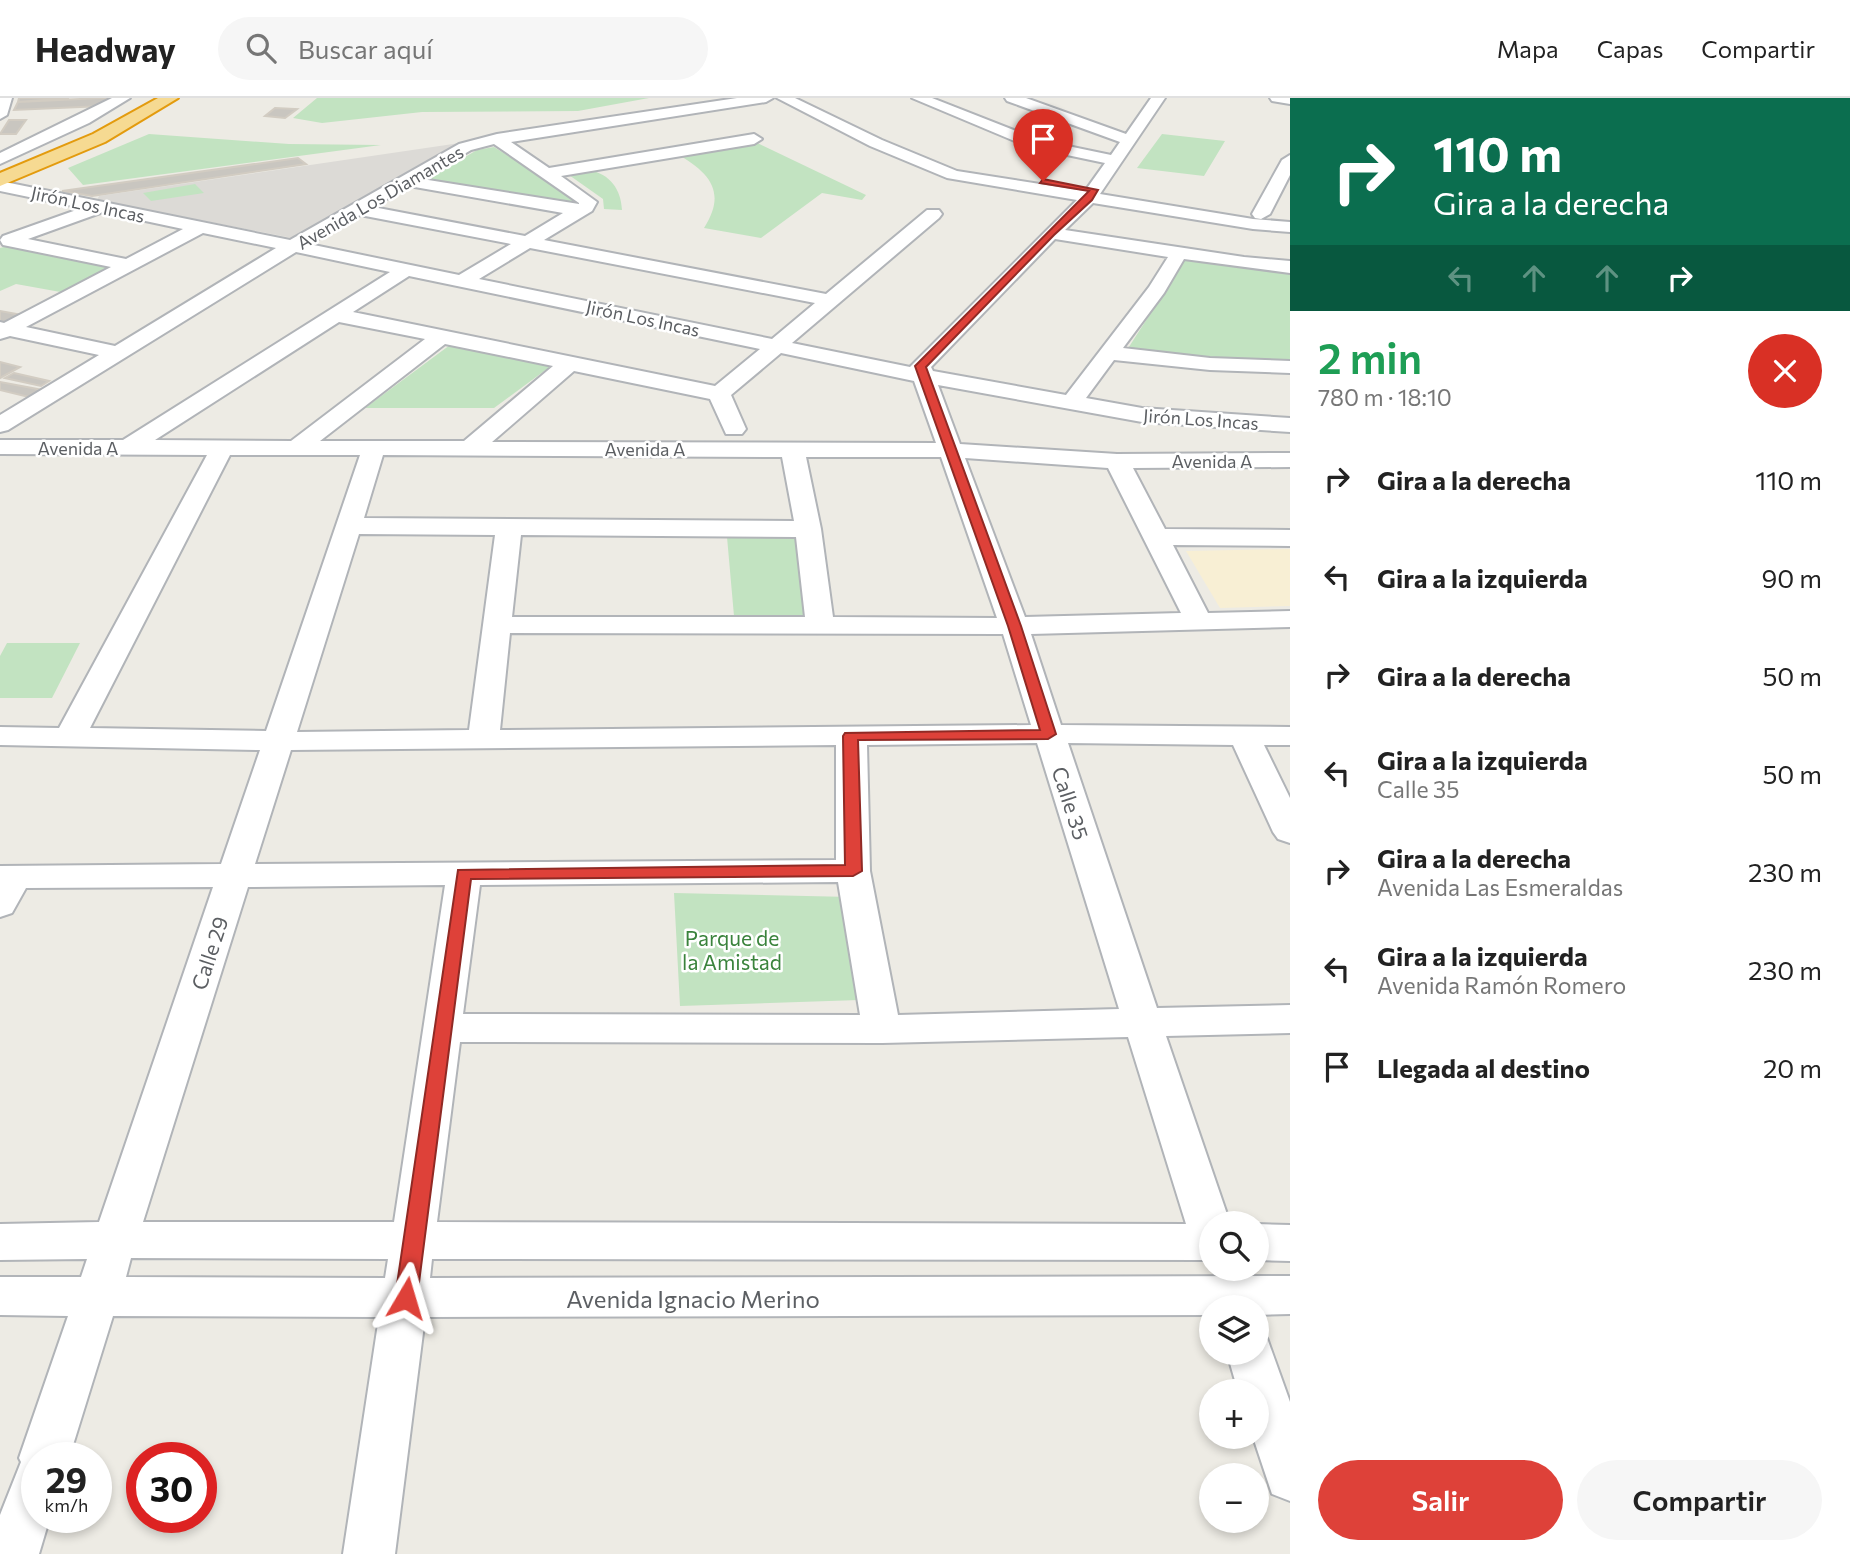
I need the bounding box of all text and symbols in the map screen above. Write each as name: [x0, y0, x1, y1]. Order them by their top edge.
search box: [218, 17, 708, 80]
text: Headway: [35, 28, 176, 69]
icon: search: [242, 29, 280, 67]
text: Buscar aquí: [298, 33, 433, 64]
text: Mapa: [1497, 34, 1559, 63]
text: Capas: [1597, 34, 1663, 63]
text: Compartir: [1701, 34, 1815, 63]
pin: [1013, 109, 1073, 181]
icon: arrive: [1024, 120, 1062, 158]
text: 110 m: [1433, 122, 1562, 182]
icon: right: [1318, 126, 1409, 217]
street label: Avenida Los Diamantes: [293, 140, 467, 254]
street label: Jirón Los Incas: [29, 181, 147, 227]
text: Gira a la derecha: [1433, 182, 1669, 222]
icon: left: [1442, 259, 1480, 297]
icon: ahead: [1515, 259, 1553, 297]
icon: ahead: [1588, 259, 1626, 297]
icon: right: [1661, 259, 1699, 297]
street label: Jirón Los Incas: [584, 295, 702, 341]
text: 2 min: [1318, 331, 1422, 383]
button: close: [1748, 334, 1822, 408]
text: 780 m · 18:10: [1318, 383, 1452, 411]
street label: Jirón Los Incas: [1143, 404, 1259, 434]
street label: Avenida A: [38, 437, 118, 459]
street label: Avenida A: [605, 438, 685, 460]
street label: Avenida A: [1172, 450, 1252, 472]
icon: right: [1318, 460, 1356, 498]
text: Gira a la derecha: [1377, 464, 1571, 495]
text: 110 m: [1755, 464, 1822, 495]
icon: left: [1318, 558, 1356, 596]
text: Gira a la izquierda: [1377, 562, 1588, 593]
text: 90 m: [1762, 562, 1822, 593]
icon: right: [1318, 656, 1356, 694]
text: Gira a la derecha: [1377, 660, 1571, 691]
text: 50 m: [1762, 660, 1822, 691]
text: Gira a la izquierda: [1377, 744, 1588, 775]
icon: left: [1318, 754, 1356, 792]
text: 50 m: [1762, 758, 1822, 789]
street label: Calle 35: [1047, 763, 1095, 843]
text: Calle 35: [1377, 775, 1459, 803]
text: Gira a la derecha: [1377, 842, 1571, 873]
icon: right: [1318, 852, 1356, 890]
text: 230 m: [1748, 856, 1822, 887]
text: Avenida Las Esmeraldas: [1377, 873, 1623, 901]
street label: Calle 29: [185, 913, 233, 993]
park label: Parque de la Amistad: [682, 925, 782, 974]
text: Gira a la izquierda: [1377, 940, 1588, 971]
icon: left: [1318, 950, 1356, 988]
text: 230 m: [1748, 954, 1822, 985]
text: Avenida Ramón Romero: [1377, 971, 1626, 999]
icon: arrive: [1318, 1048, 1356, 1086]
text: Llegada al destino: [1377, 1052, 1590, 1083]
text: 20 m: [1763, 1052, 1822, 1083]
map controls: [1199, 1211, 1269, 1533]
button: search: [1199, 1211, 1269, 1281]
position arrow: [369, 1261, 443, 1335]
street label: Avenida Ignacio Merino: [566, 1284, 820, 1313]
button: layers: [1199, 1295, 1269, 1365]
button: +: [1199, 1379, 1269, 1449]
speed limit sign: 30: [126, 1442, 217, 1533]
text: 29: [46, 1457, 87, 1500]
button: Salir: [1318, 1460, 1563, 1540]
button: Compartir: [1577, 1460, 1822, 1540]
button: −: [1199, 1463, 1269, 1533]
text: km/h: [45, 1494, 88, 1516]

